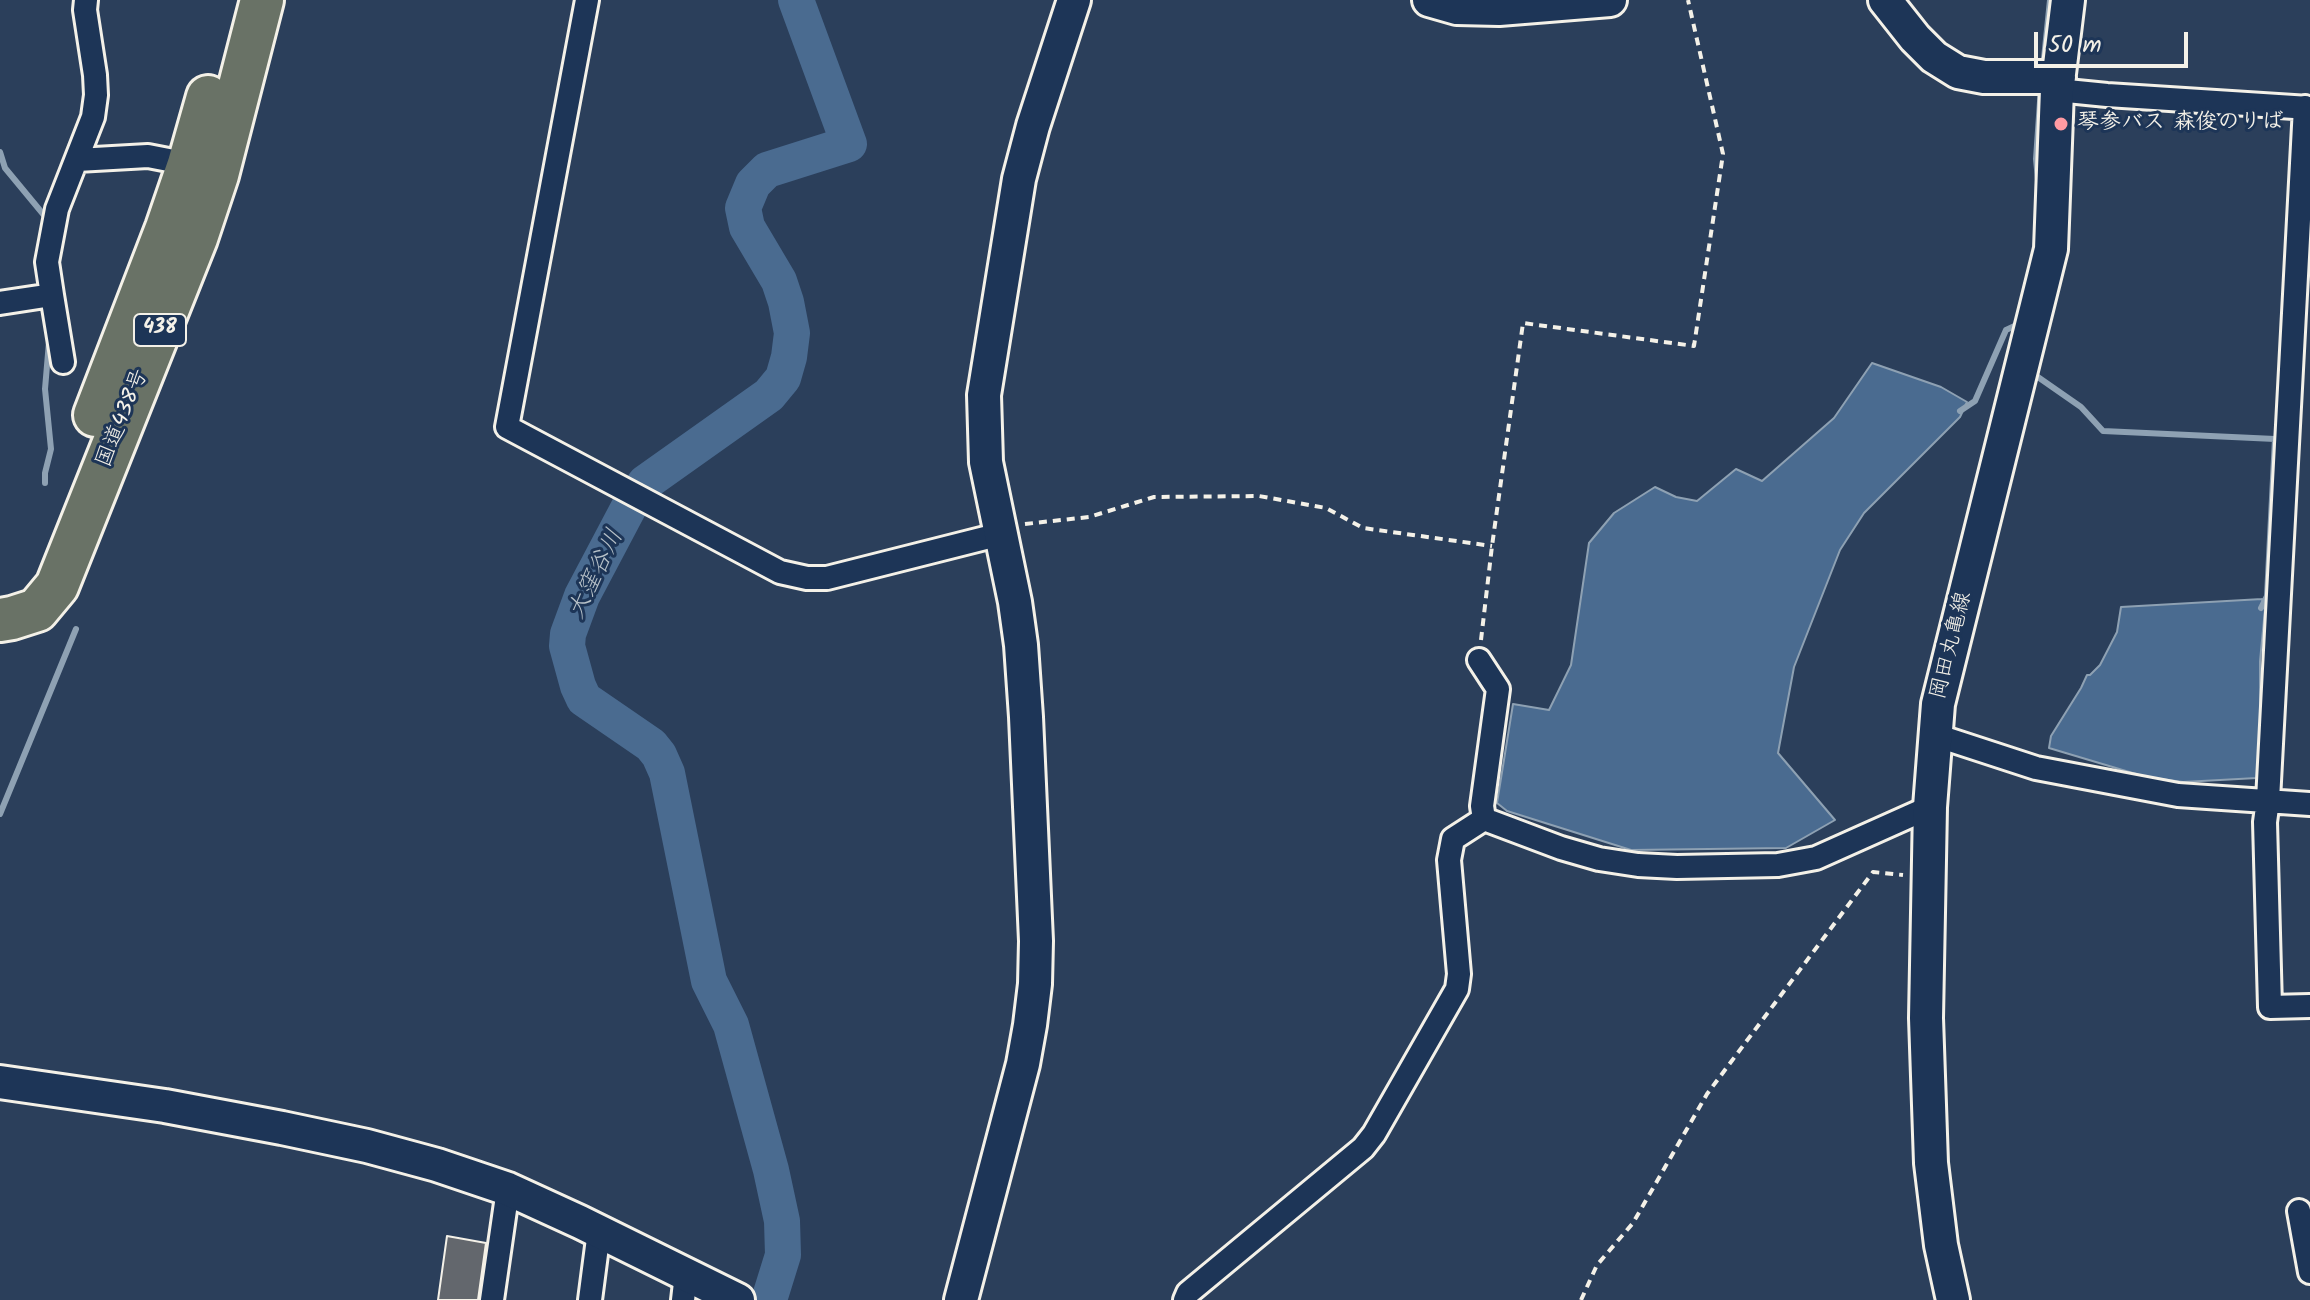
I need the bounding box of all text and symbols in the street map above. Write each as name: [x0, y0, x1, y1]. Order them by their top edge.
scale bar: [2038, 16, 2192, 66]
text: 50 m: [2048, 26, 2102, 65]
place label: 琴参バス 森俊のりば: [2077, 111, 2283, 137]
marker: 琴参バス 森俊のりば: [2052, 115, 2070, 133]
road number: 438: [134, 314, 186, 346]
street label: 国道438号: [92, 366, 156, 472]
water label: 大窪谷川: [564, 526, 632, 624]
street label: 岡田丸亀線: [1927, 589, 1979, 703]

